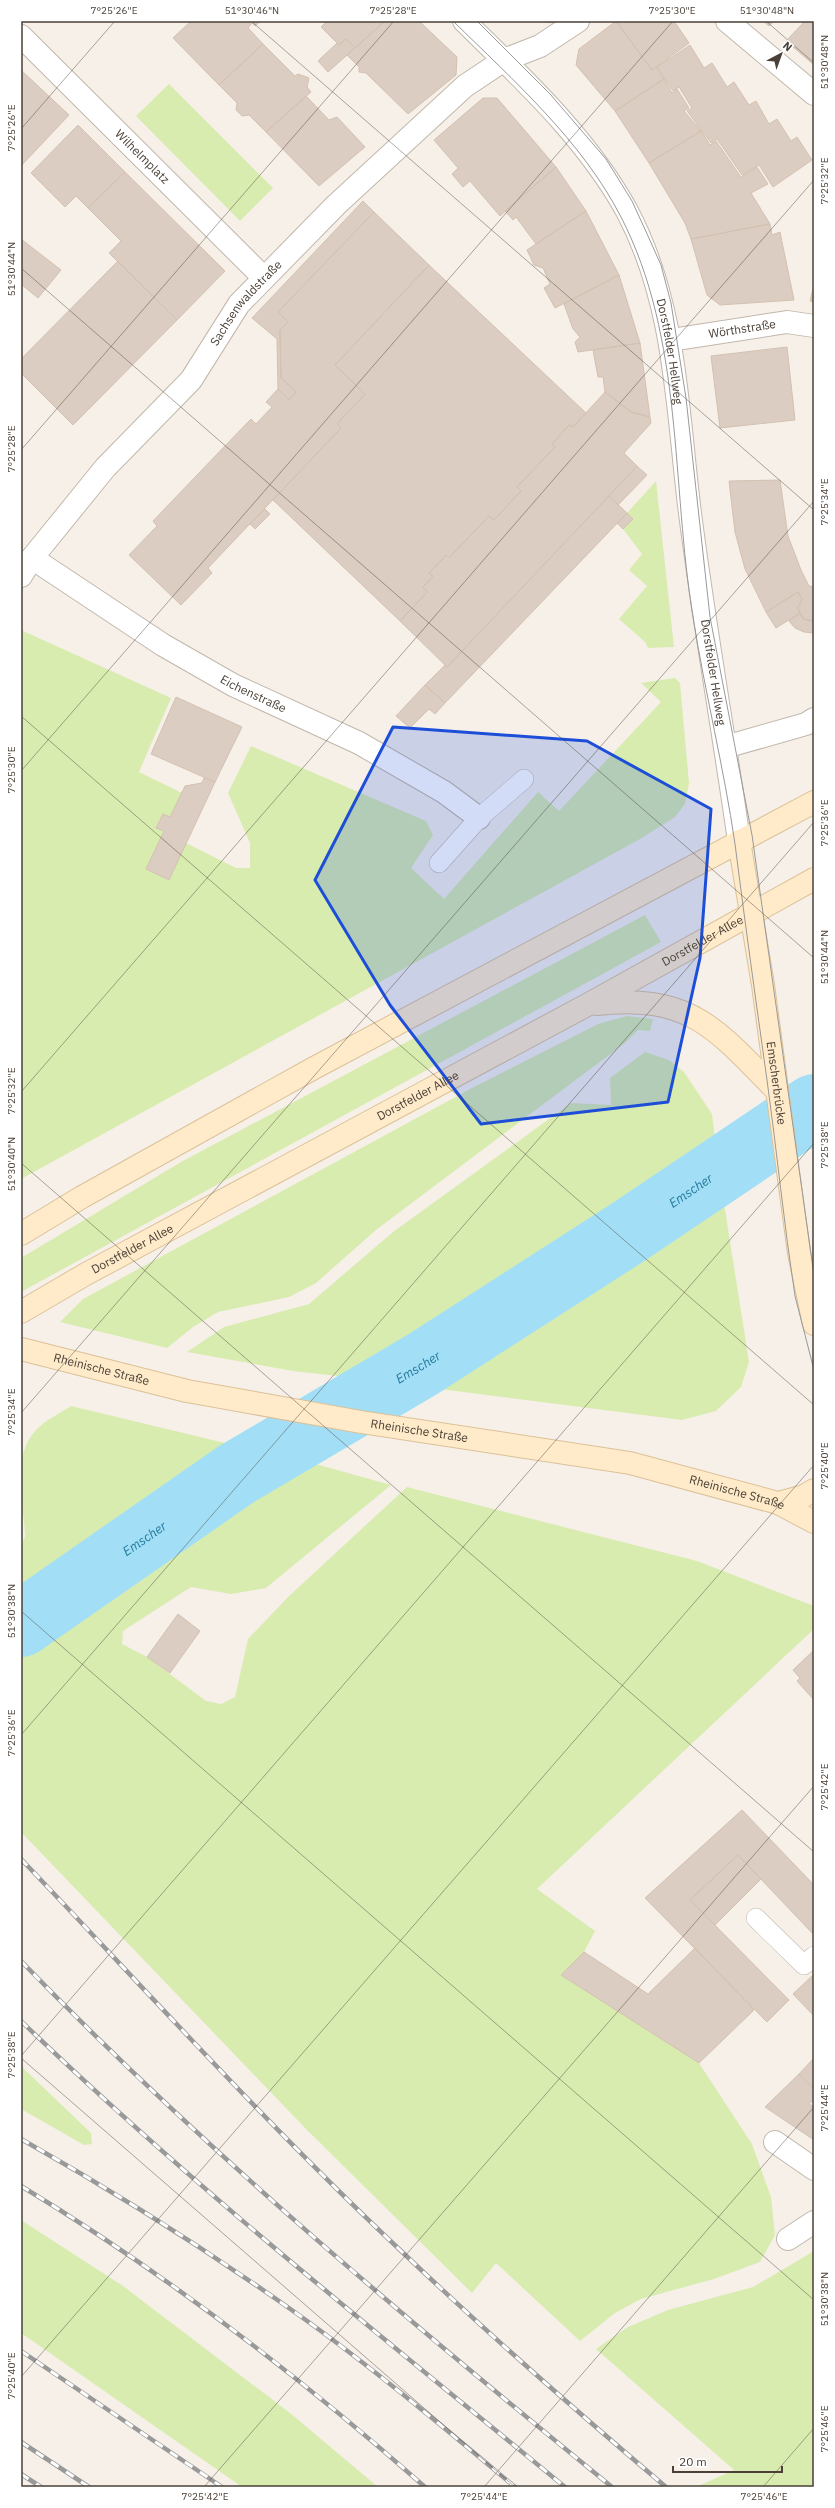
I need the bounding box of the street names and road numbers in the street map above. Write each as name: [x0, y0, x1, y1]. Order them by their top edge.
street label: Wilhelmplatz: [112, 126, 173, 187]
street label: Sachsenwaldstraße: [207, 257, 285, 348]
street label: Dorstfelder Hellweg: [653, 297, 686, 406]
street label: Wörthstraße: [707, 316, 777, 341]
street label: Dorstfelder Hellweg: [698, 618, 730, 727]
street label: Eichenstraße: [218, 671, 289, 716]
street label: Dorstfelder Allee: [659, 912, 746, 969]
street label: Emscherbrücke: [764, 1040, 790, 1126]
street label: Dorstfelder Allee: [374, 1067, 462, 1123]
street label: Dorstfelder Allee: [89, 1220, 176, 1277]
street label: Rheinische Straße: [52, 1350, 152, 1388]
street label: Rheinische Straße: [370, 1416, 470, 1445]
street label: Rheinische Straße: [688, 1471, 788, 1513]

